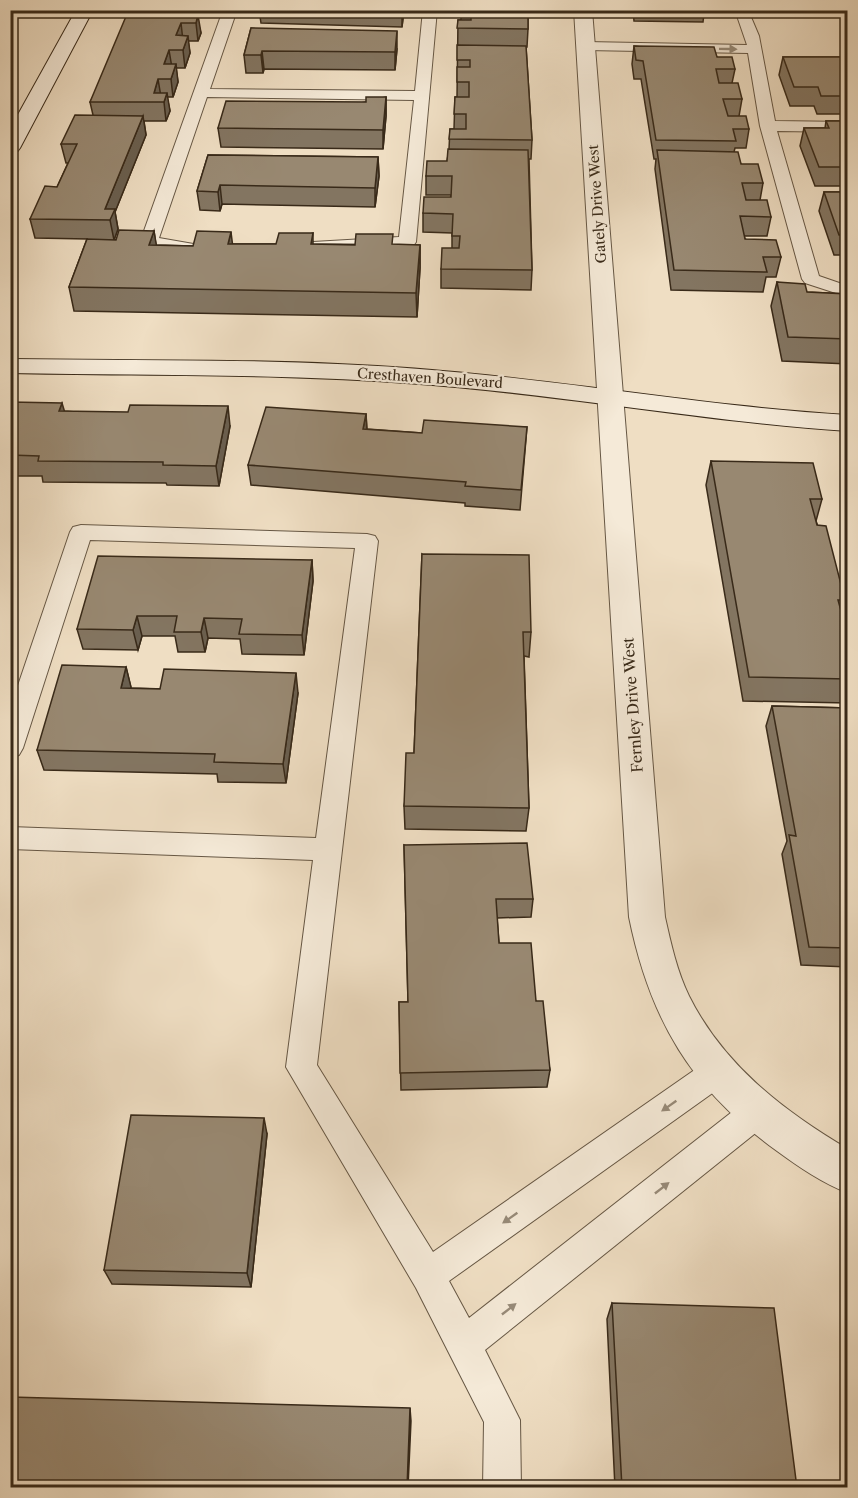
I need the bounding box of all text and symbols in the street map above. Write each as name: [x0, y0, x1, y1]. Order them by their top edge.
one-way arrow: [719, 44, 738, 53]
street label: Gately Drive West: [584, 144, 610, 264]
street label: Cresthaven Boulevard: [356, 364, 504, 392]
street label: Fernley Drive West: [618, 636, 647, 773]
one-way arrow: [662, 1100, 678, 1112]
one-way arrow: [654, 1181, 670, 1194]
one-way arrow: [502, 1212, 518, 1224]
one-way arrow: [501, 1302, 517, 1315]

